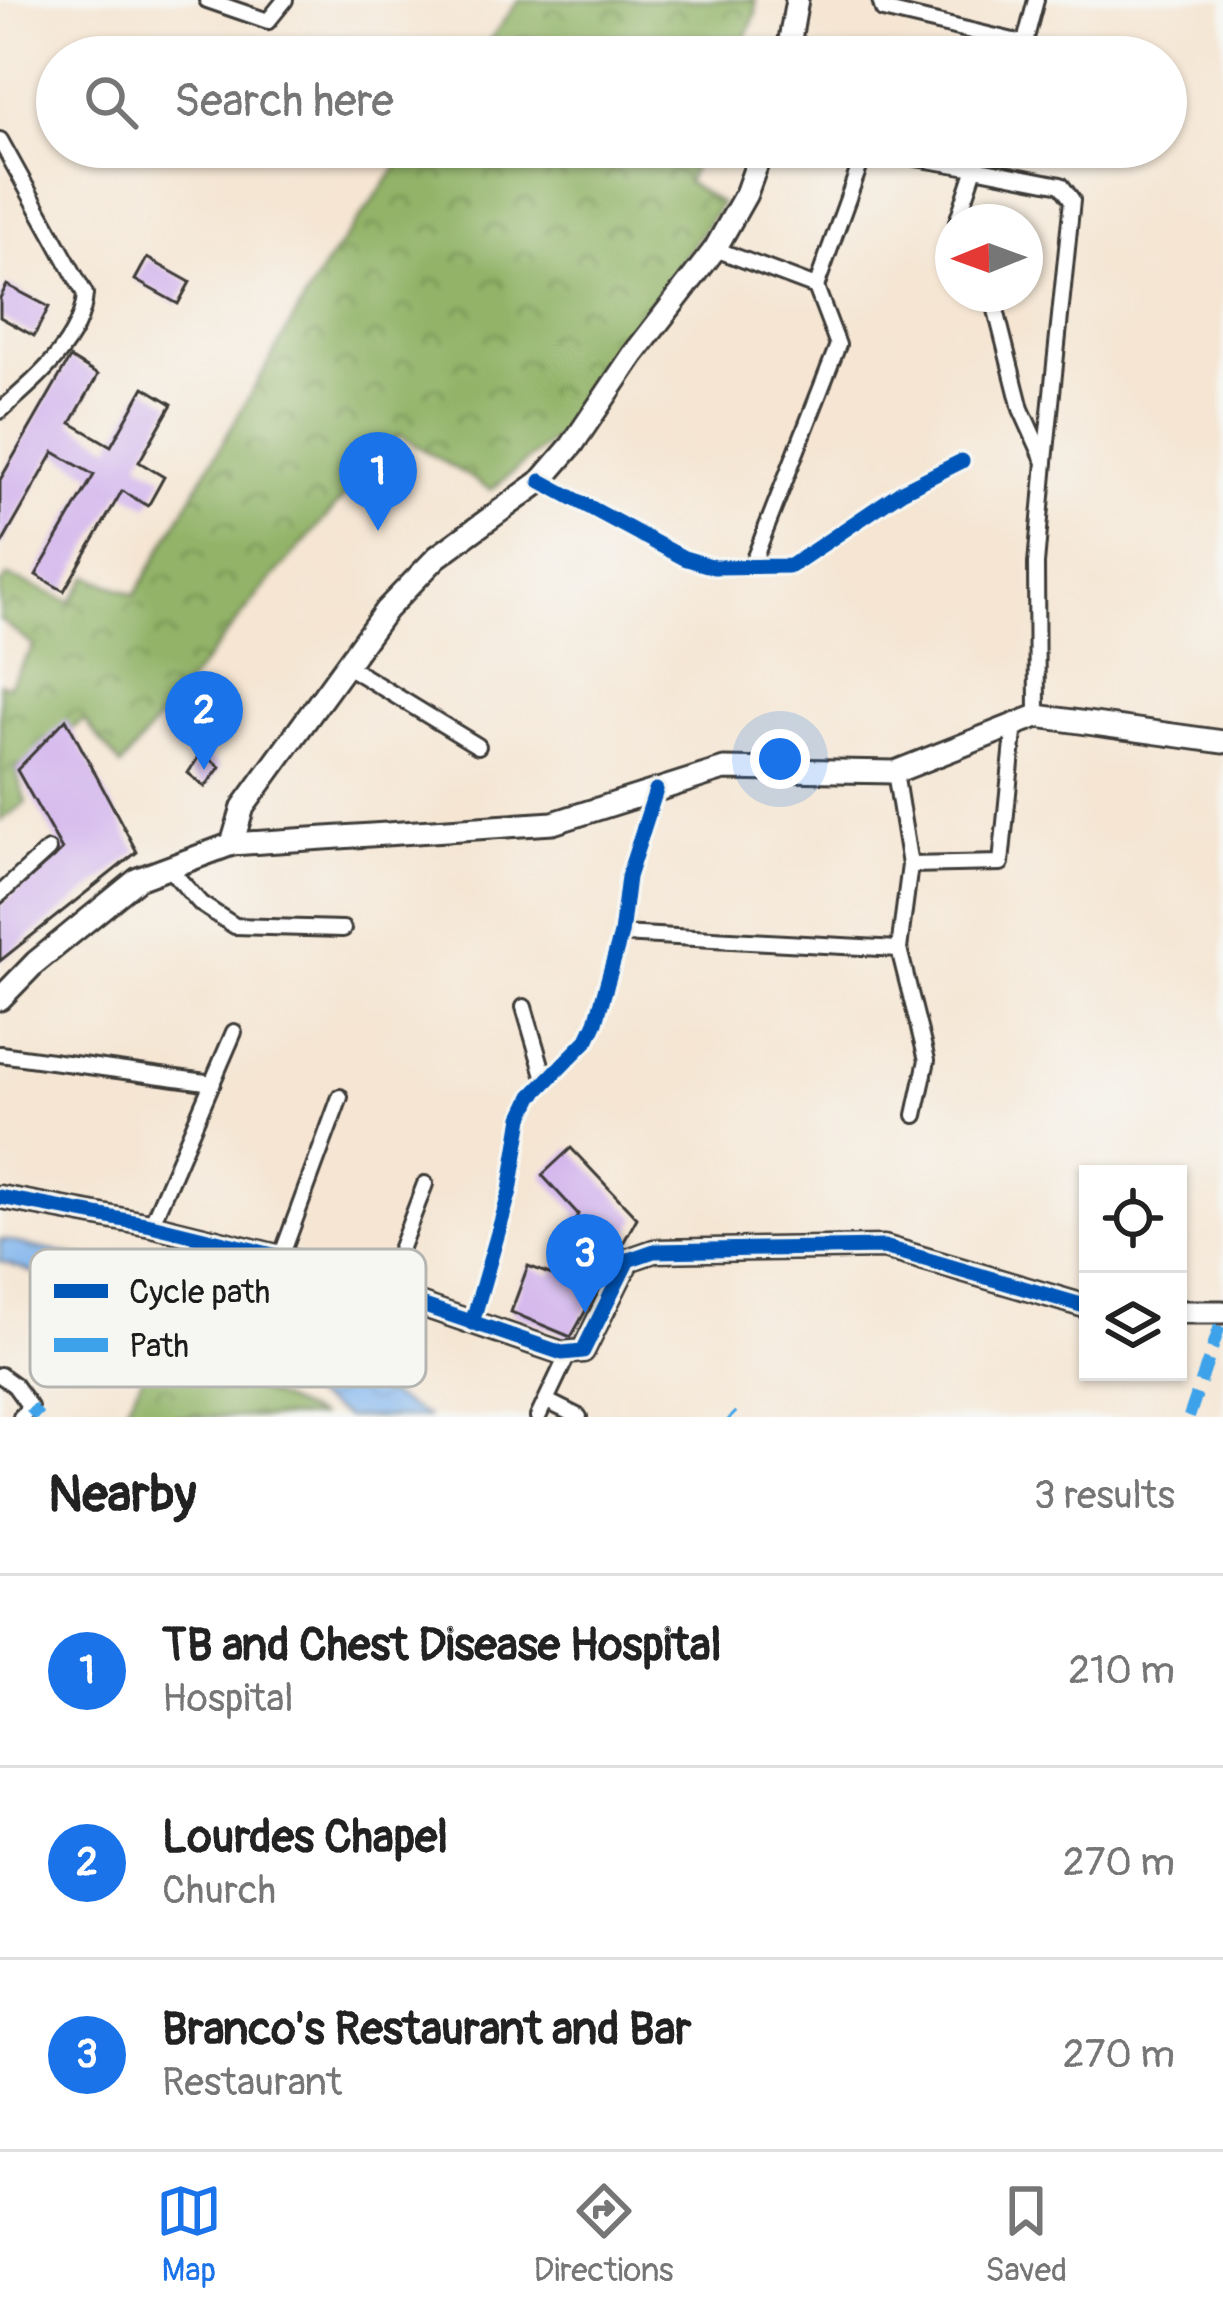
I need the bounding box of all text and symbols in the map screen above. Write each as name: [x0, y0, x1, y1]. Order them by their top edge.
search box: [36, 36, 1187, 168]
icon: search: [78, 69, 144, 135]
text: Search here: [174, 74, 394, 130]
north arrow: [935, 204, 1043, 312]
pin: 1: [339, 432, 417, 531]
pin: 2: [165, 671, 243, 770]
your location: [750, 729, 810, 789]
map controls: [1079, 1165, 1187, 1381]
button: locate: [1079, 1165, 1187, 1273]
pin: 3: [546, 1214, 624, 1313]
legend: [30, 1249, 426, 1387]
text: Cycle path: [129, 1272, 270, 1313]
button: layers: [1079, 1273, 1187, 1381]
text: Path: [129, 1326, 189, 1367]
text: Nearby: [48, 1463, 196, 1527]
text: 3 results: [1034, 1471, 1175, 1520]
text: TB and Chest Disease Hospital: [162, 1618, 721, 1674]
text: 1: [79, 1646, 95, 1695]
text: 210 m: [1068, 1646, 1175, 1695]
text: Hospital: [162, 1674, 294, 1723]
text: Lourdes Chapel: [162, 1810, 448, 1866]
text: 2: [76, 1838, 98, 1887]
text: 270 m: [1063, 1838, 1175, 1887]
text: Church: [162, 1866, 276, 1915]
text: Branco's Restaurant and Bar: [162, 2002, 691, 2058]
text: 3: [76, 2030, 98, 2079]
text: 270 m: [1063, 2030, 1175, 2079]
text: Restaurant: [162, 2058, 342, 2107]
tab: Map: [156, 2178, 222, 2291]
tab: Directions: [534, 2178, 674, 2291]
tab: Saved: [985, 2178, 1067, 2291]

